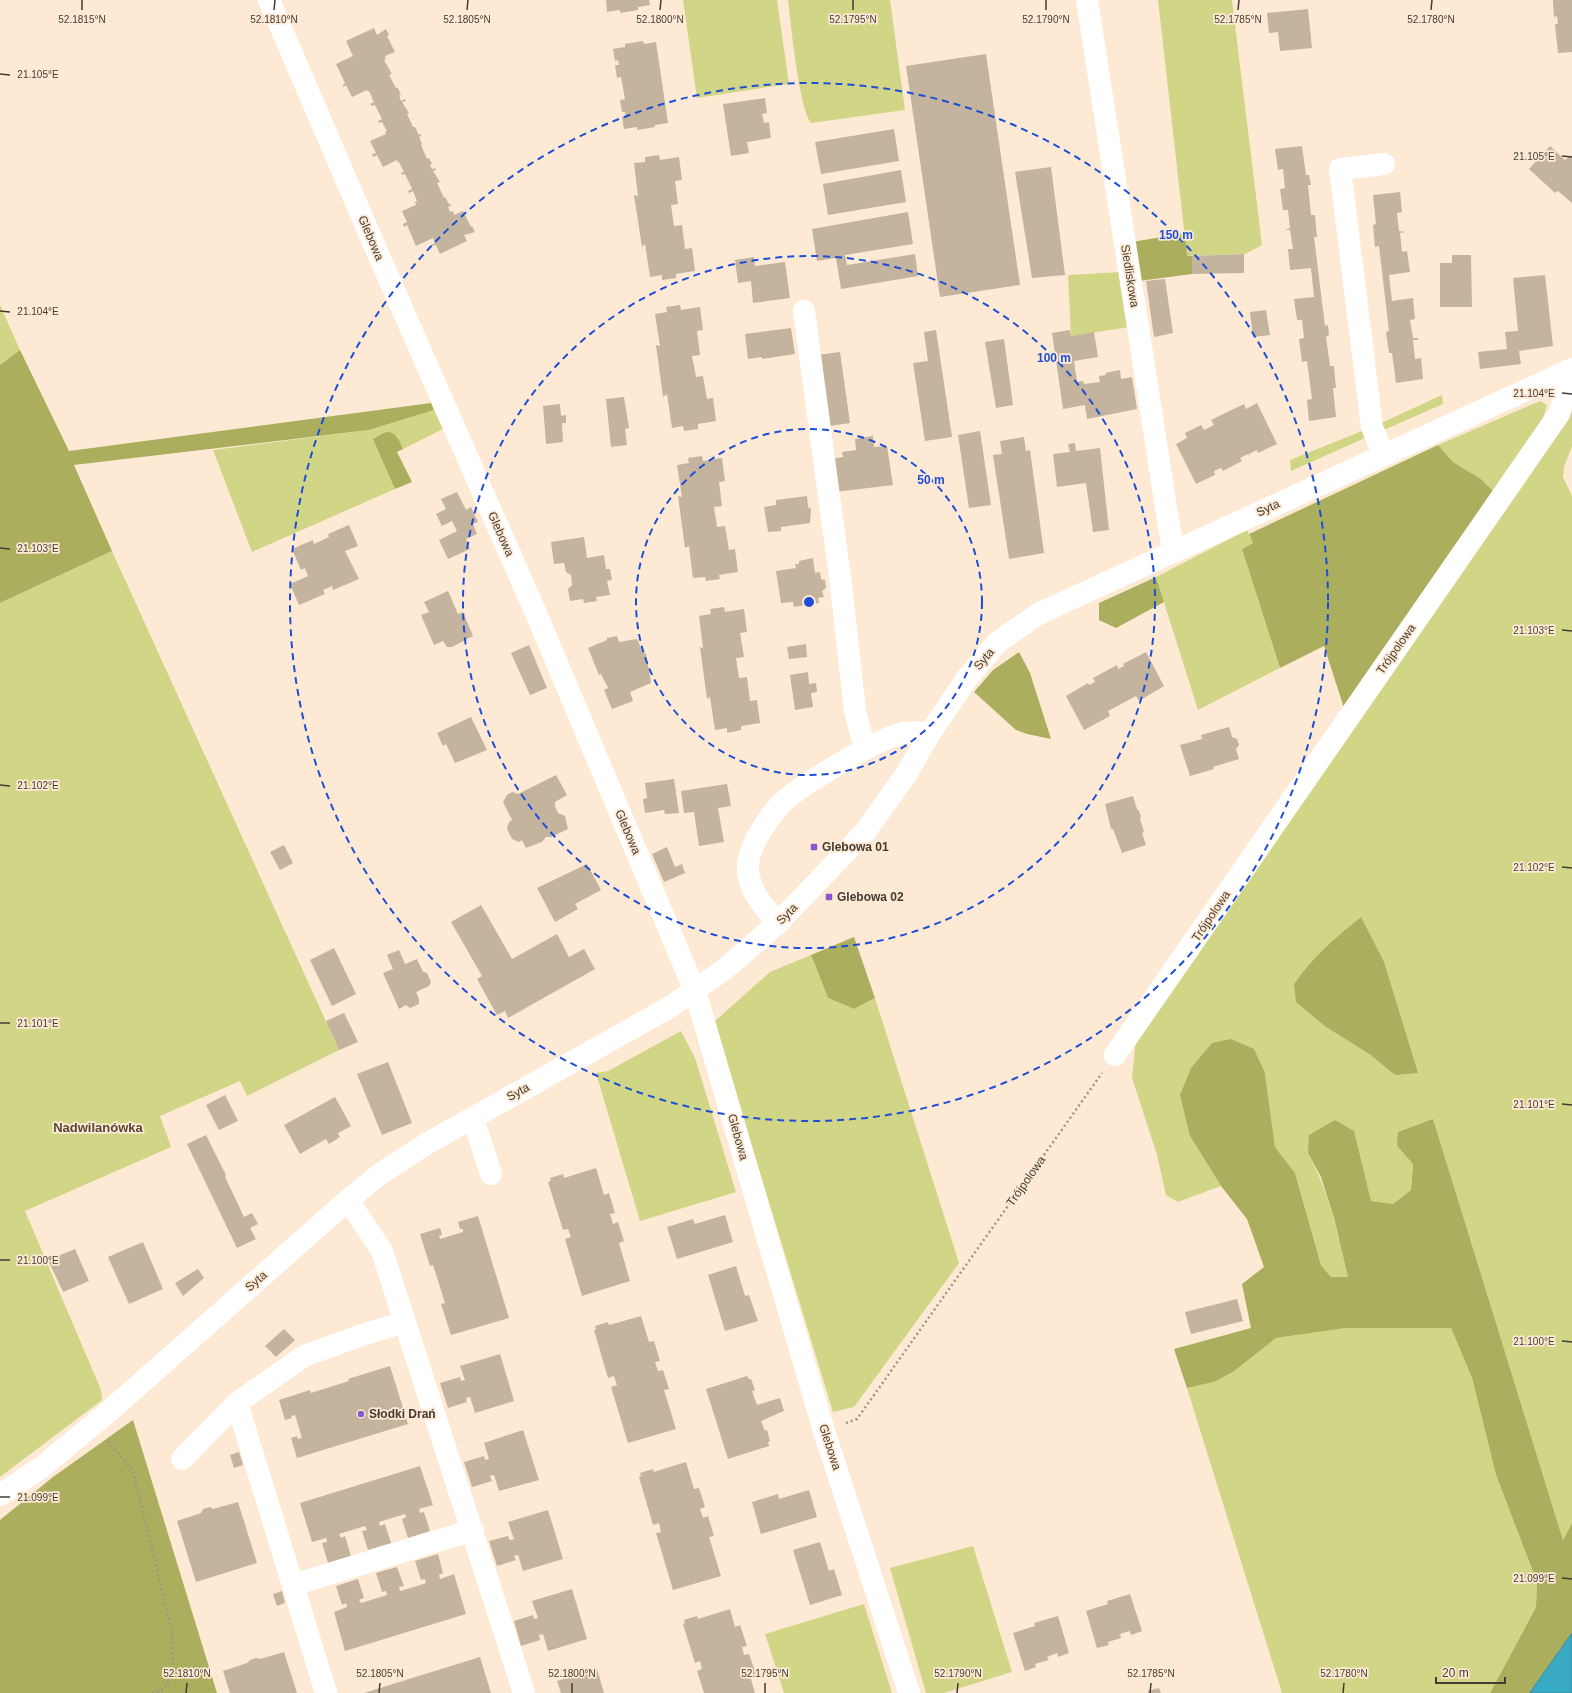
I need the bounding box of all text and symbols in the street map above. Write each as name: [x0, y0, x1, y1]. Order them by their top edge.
text: 52.1815°N: [58, 14, 106, 25]
text: 52.1810°N: [250, 14, 298, 25]
text: 52.1805°N: [443, 14, 491, 25]
text: 52.1800°N: [636, 14, 684, 25]
text: 52.1795°N: [829, 14, 877, 25]
text: 52.1790°N: [1022, 14, 1070, 25]
text: 52.1785°N: [1214, 14, 1262, 25]
text: 52.1780°N: [1407, 14, 1455, 25]
text: 21.105°E: [17, 69, 59, 80]
text: 21.105°E: [1513, 151, 1555, 162]
street label: Glebowa: [355, 213, 387, 263]
text: 150 m: [1159, 228, 1193, 242]
street label: Siedliskowa: [1118, 244, 1142, 309]
text: 21.104°E: [17, 306, 59, 317]
text: 100 m: [1037, 351, 1071, 365]
text: 21.104°E: [1513, 388, 1555, 399]
text: 50 m: [917, 473, 945, 487]
street label: Syta: [1254, 496, 1282, 519]
street label: Glebowa: [485, 510, 517, 559]
text: 21.103°E: [17, 543, 59, 554]
centre of rings: [802, 595, 816, 609]
street label: Trójpolowa: [1374, 621, 1419, 677]
text: 21.103°E: [1513, 625, 1555, 636]
street label: Syta: [971, 645, 997, 673]
text: 21.102°E: [17, 780, 59, 791]
street label: Glebowa: [612, 807, 644, 857]
place label: Glebowa 01: [822, 840, 889, 854]
marker: Glebowa 01: [809, 842, 819, 852]
text: 21.102°E: [1513, 862, 1555, 873]
street label: Trójpolowa: [1189, 888, 1233, 944]
place label: Glebowa 02: [837, 890, 904, 904]
marker: Glebowa 02: [824, 892, 834, 902]
street label: Syta: [774, 900, 801, 927]
text: 21.101°E: [17, 1018, 59, 1029]
street label: Syta: [504, 1080, 532, 1104]
text: 21.101°E: [1513, 1099, 1555, 1110]
street label: Glebowa: [725, 1112, 751, 1162]
district label: Nadwilanówka: [53, 1120, 144, 1135]
street label: Trójpolowa: [1004, 1153, 1049, 1209]
text: 21.100°E: [17, 1255, 59, 1266]
street label: Syta: [242, 1268, 270, 1294]
text: 21.100°E: [1513, 1336, 1555, 1347]
place label: Słodki Drań: [369, 1407, 436, 1421]
marker: Słodki Drań: [356, 1409, 366, 1419]
street label: Glebowa: [816, 1422, 844, 1472]
text: 21.099°E: [17, 1492, 59, 1503]
text: 21.099°E: [1513, 1573, 1555, 1584]
scale bar: [1436, 1659, 1505, 1685]
text: 20 m: [1442, 1666, 1469, 1680]
text: 52.1810°N: [163, 1668, 211, 1679]
text: 52.1805°N: [356, 1668, 404, 1679]
text: 52.1800°N: [548, 1668, 596, 1679]
text: 52.1795°N: [741, 1668, 789, 1679]
text: 52.1790°N: [934, 1668, 982, 1679]
text: 52.1785°N: [1127, 1668, 1175, 1679]
text: 52.1780°N: [1320, 1668, 1368, 1679]

